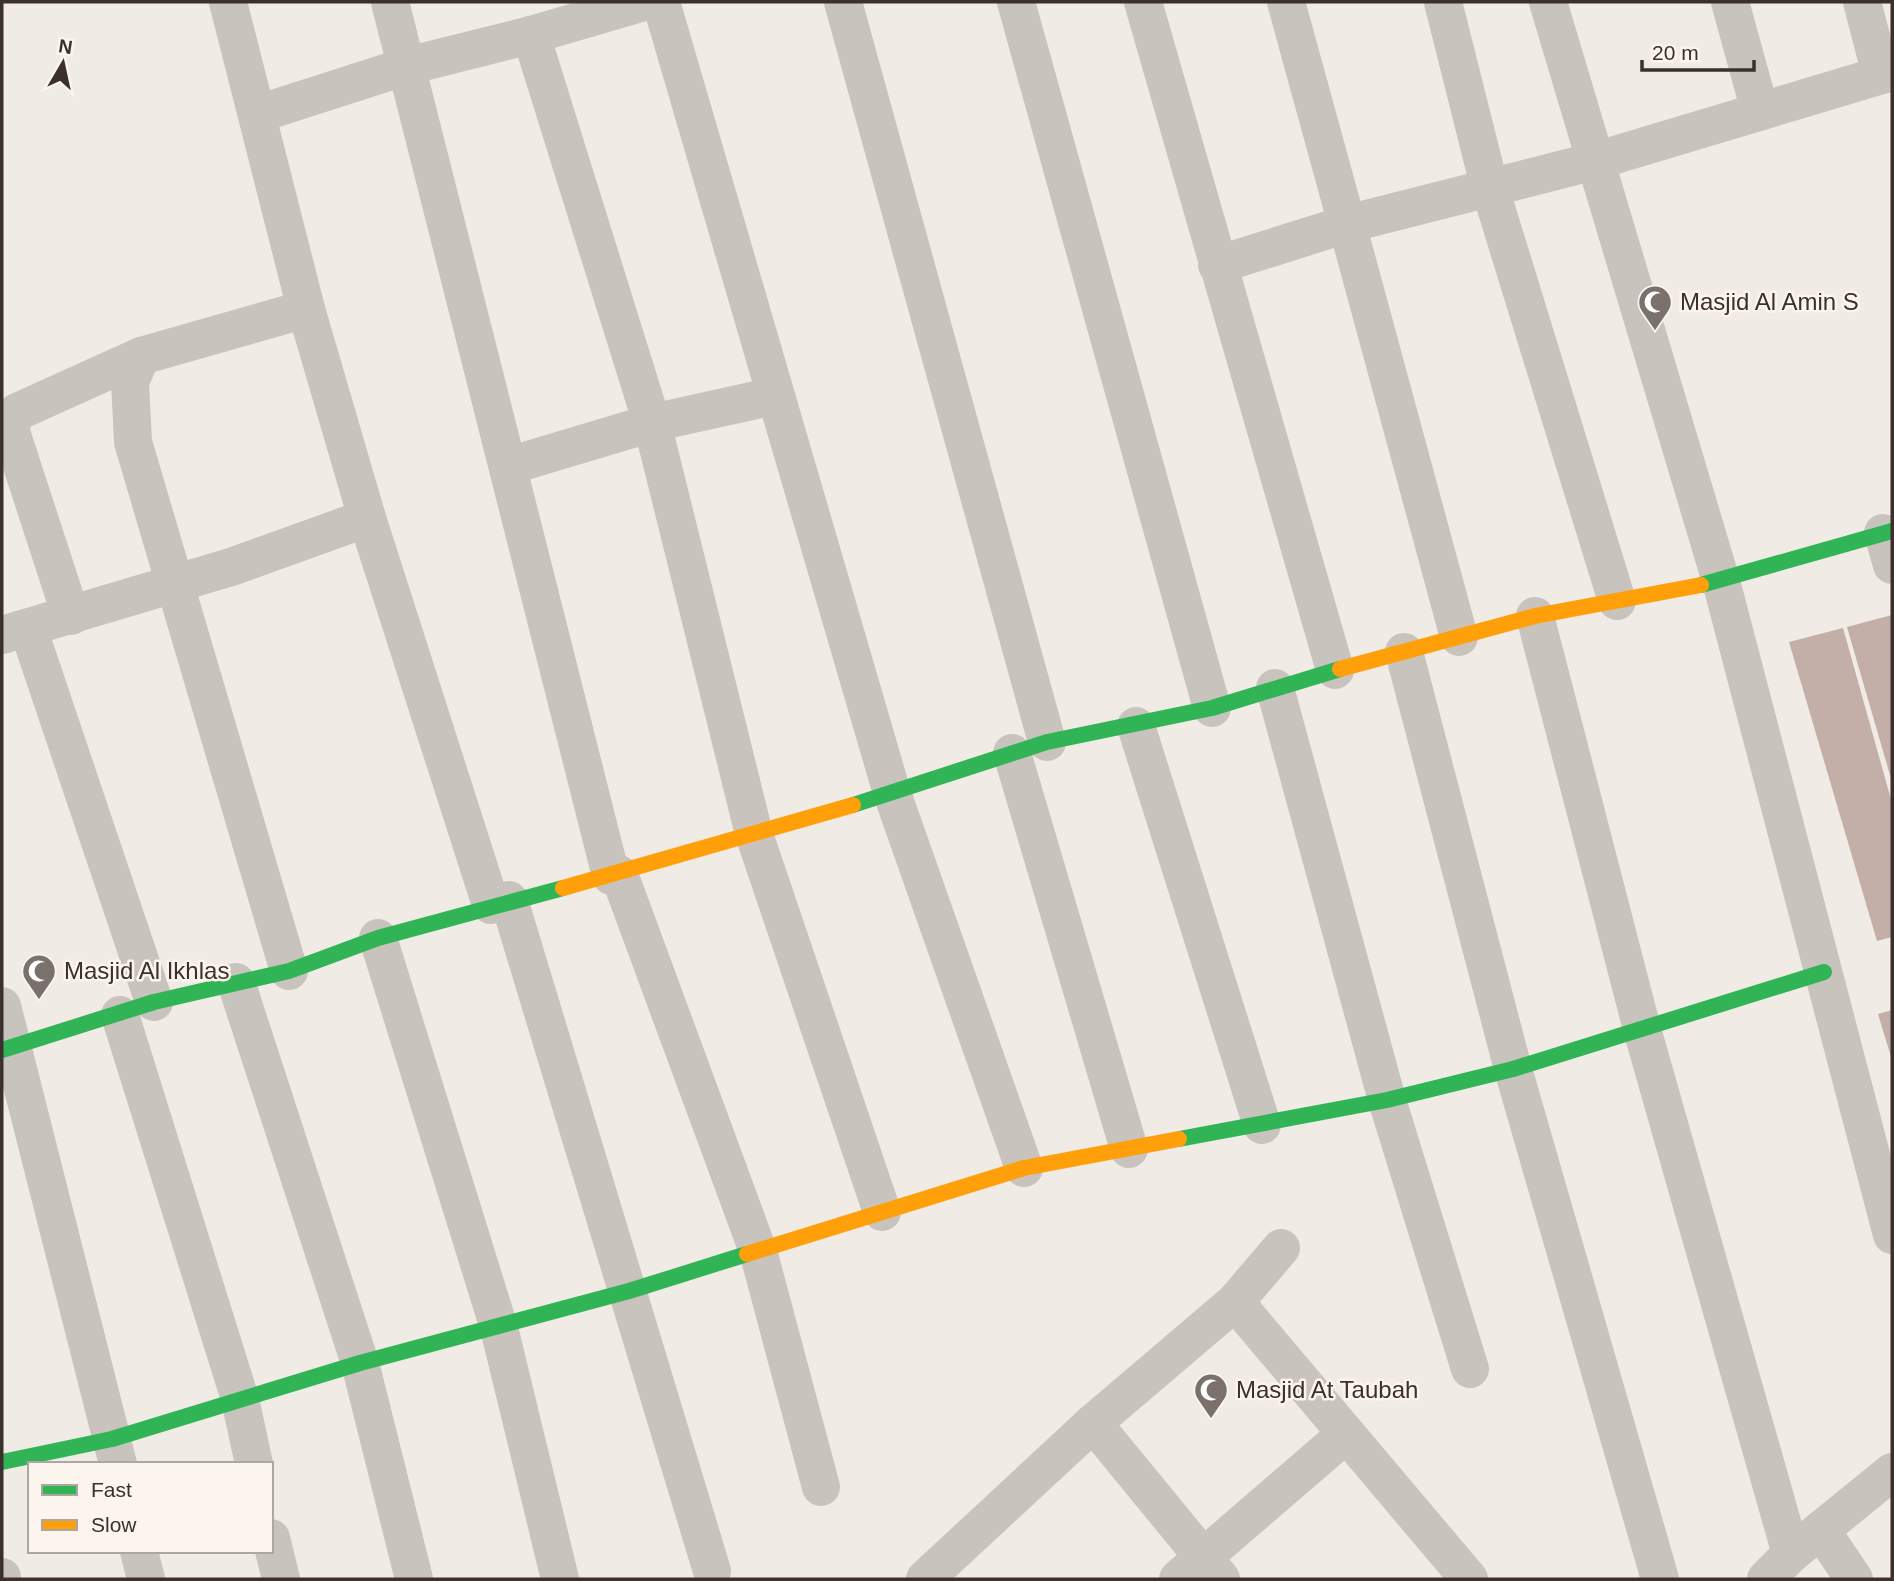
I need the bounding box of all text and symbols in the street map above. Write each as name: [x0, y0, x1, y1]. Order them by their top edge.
north arrow: [28, 28, 98, 98]
scale bar: [1642, 28, 1754, 72]
text: N: [57, 35, 74, 58]
text: 20 m: [1652, 41, 1699, 64]
mosque icon: Masjid Al Amin S: [1636, 283, 1674, 332]
place label: Masjid Al Amin S: [1680, 288, 1859, 315]
mosque icon: Masjid Al Ikhlas: [20, 952, 58, 1001]
place label: Masjid Al Ikhlas: [64, 957, 229, 984]
mosque icon: Masjid At Taubah: [1192, 1371, 1230, 1420]
place label: Masjid At Taubah: [1236, 1376, 1418, 1403]
legend: [28, 1462, 273, 1553]
text: Fast: [91, 1478, 132, 1501]
text: Slow: [91, 1513, 137, 1536]

